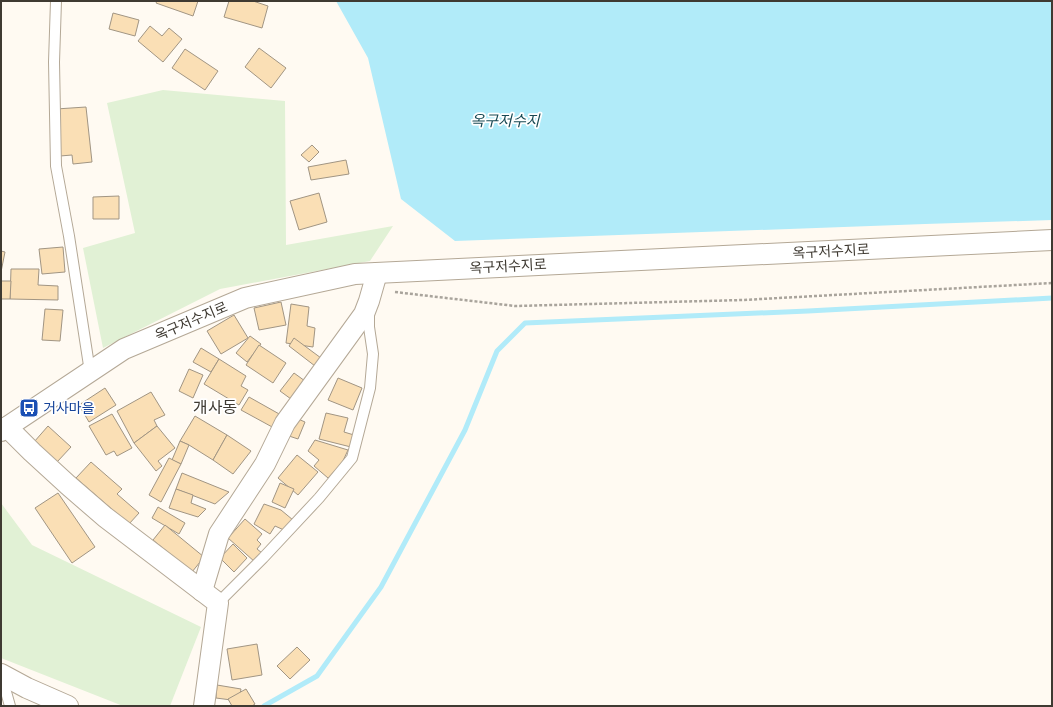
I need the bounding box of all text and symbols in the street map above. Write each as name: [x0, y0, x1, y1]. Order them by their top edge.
water label: 옥구저수지: [470, 111, 541, 130]
street label: 옥구저수지로: [792, 240, 870, 262]
street label: 옥구저수지로: [469, 255, 547, 277]
street label: 옥구저수지로: [152, 298, 230, 344]
bus stop icon: 거사마을: [18, 397, 40, 419]
district label: 개사동: [193, 397, 237, 417]
place label: 거사마을: [43, 399, 95, 417]

